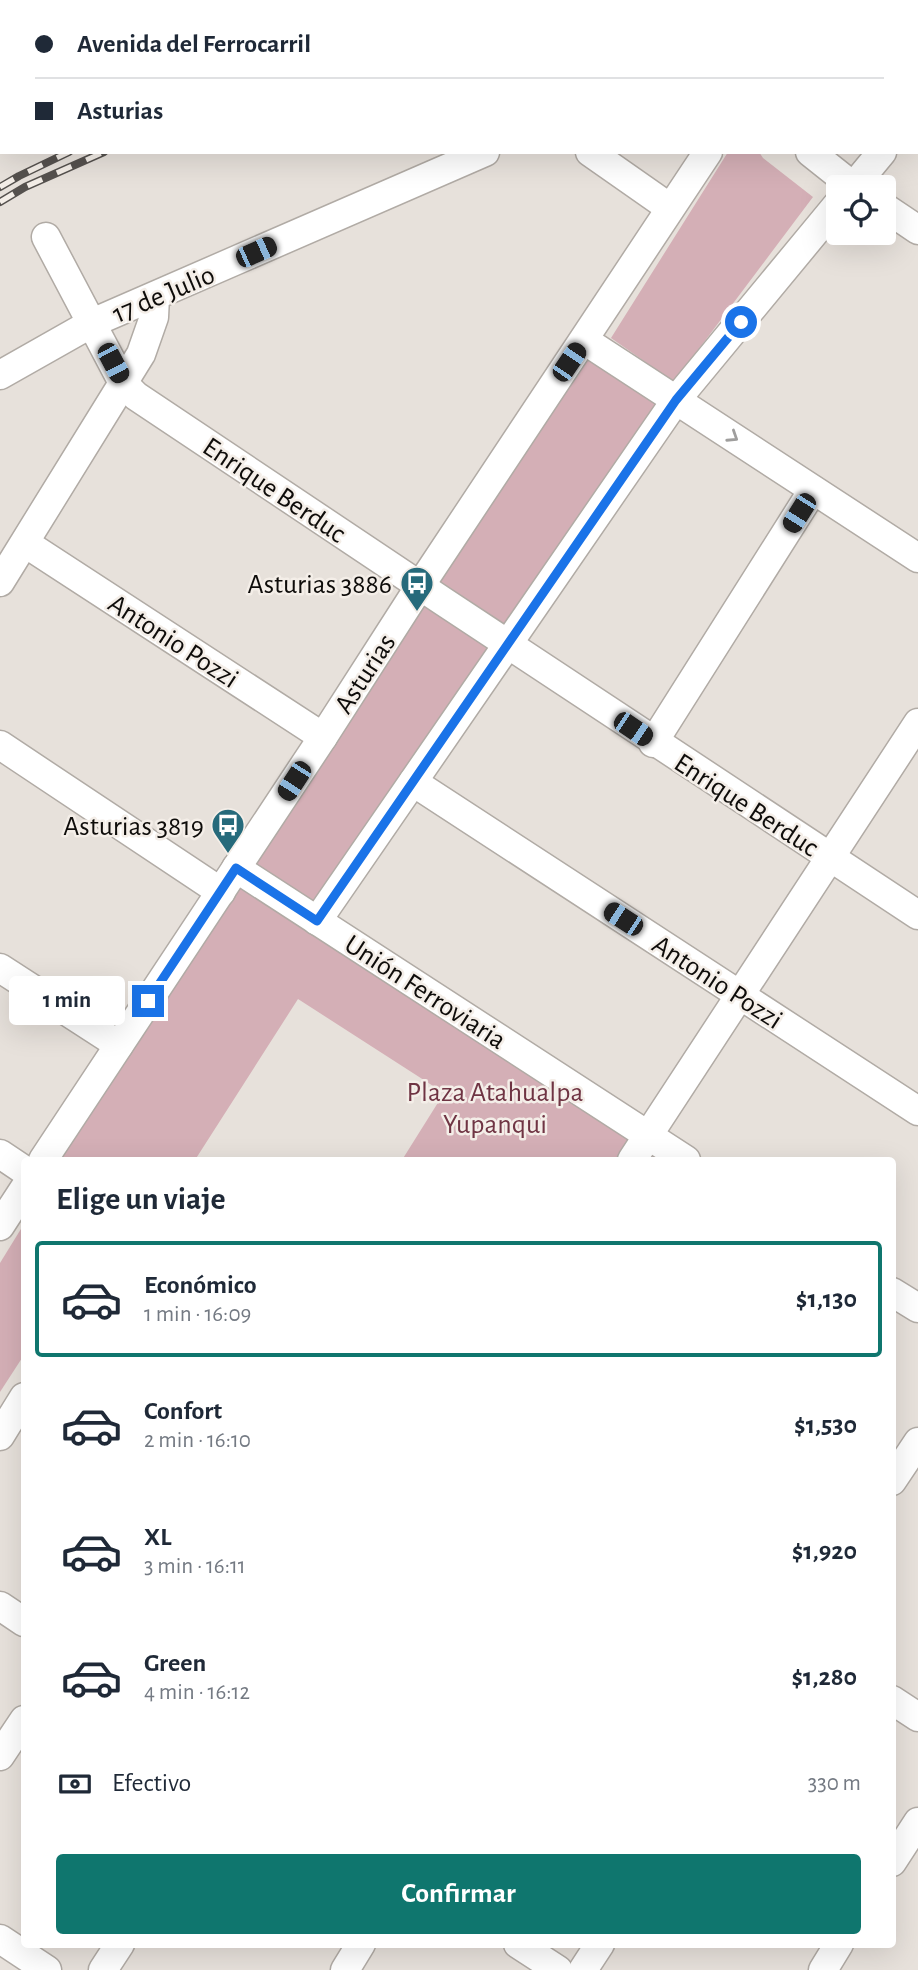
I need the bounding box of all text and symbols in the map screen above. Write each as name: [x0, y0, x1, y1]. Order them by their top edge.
text: Avenida del Ferrocarril: [77, 31, 311, 57]
text: Asturias: [77, 98, 163, 124]
map controls: [826, 175, 896, 245]
button: locate: [826, 175, 896, 245]
car: [233, 234, 280, 270]
street label: 17 de Julio: [109, 261, 219, 329]
route start: [725, 306, 757, 338]
car: [549, 339, 590, 385]
car: [94, 340, 133, 386]
one-way arrow: [726, 429, 739, 442]
street label: Enrique Berduc: [197, 433, 350, 549]
car: [779, 490, 820, 536]
bus stop icon: Asturias 3886: [398, 564, 436, 613]
place label: Asturias 3886: [248, 571, 392, 599]
street label: Antonio Pozzi: [103, 589, 243, 694]
street label: Asturias: [330, 629, 402, 719]
car: [610, 709, 657, 749]
street label: Enrique Berduc: [669, 749, 823, 863]
car: [274, 758, 315, 804]
bus stop icon: Asturias 3819: [209, 806, 247, 855]
place label: Asturias 3819: [63, 813, 204, 841]
car: [600, 899, 647, 939]
street label: Unión Ferroviaria: [339, 930, 511, 1055]
street label: Antonio Pozzi: [647, 930, 787, 1035]
callout: 1 min: [8, 976, 124, 1026]
route end: [132, 985, 164, 1017]
text: 1 min: [43, 989, 91, 1012]
park label: Plaza Atahualpa Yupanqui: [407, 1079, 583, 1139]
text: Elige un viaje: [56, 1183, 226, 1215]
icon: car: [60, 1268, 123, 1331]
text: Económico: [144, 1272, 257, 1298]
text: $1,130: [796, 1286, 857, 1312]
text: 1 min · 16:09: [144, 1303, 251, 1326]
icon: car: [60, 1394, 123, 1457]
text: Confort: [144, 1398, 222, 1424]
text: $1,530: [794, 1412, 857, 1438]
text: 2 min · 16:10: [144, 1429, 251, 1452]
icon: car: [60, 1520, 123, 1583]
text: XL: [144, 1524, 171, 1550]
text: $1,920: [792, 1538, 857, 1564]
text: 3 min · 16:11: [144, 1555, 246, 1578]
icon: car: [60, 1646, 123, 1709]
text: Green: [144, 1650, 206, 1676]
text: $1,280: [791, 1664, 857, 1690]
text: 4 min · 16:12: [144, 1681, 250, 1704]
icon: cash: [56, 1765, 94, 1803]
text: Efectivo: [112, 1770, 191, 1796]
text: 330 m: [808, 1772, 861, 1795]
button: Confirmar: [56, 1854, 861, 1934]

